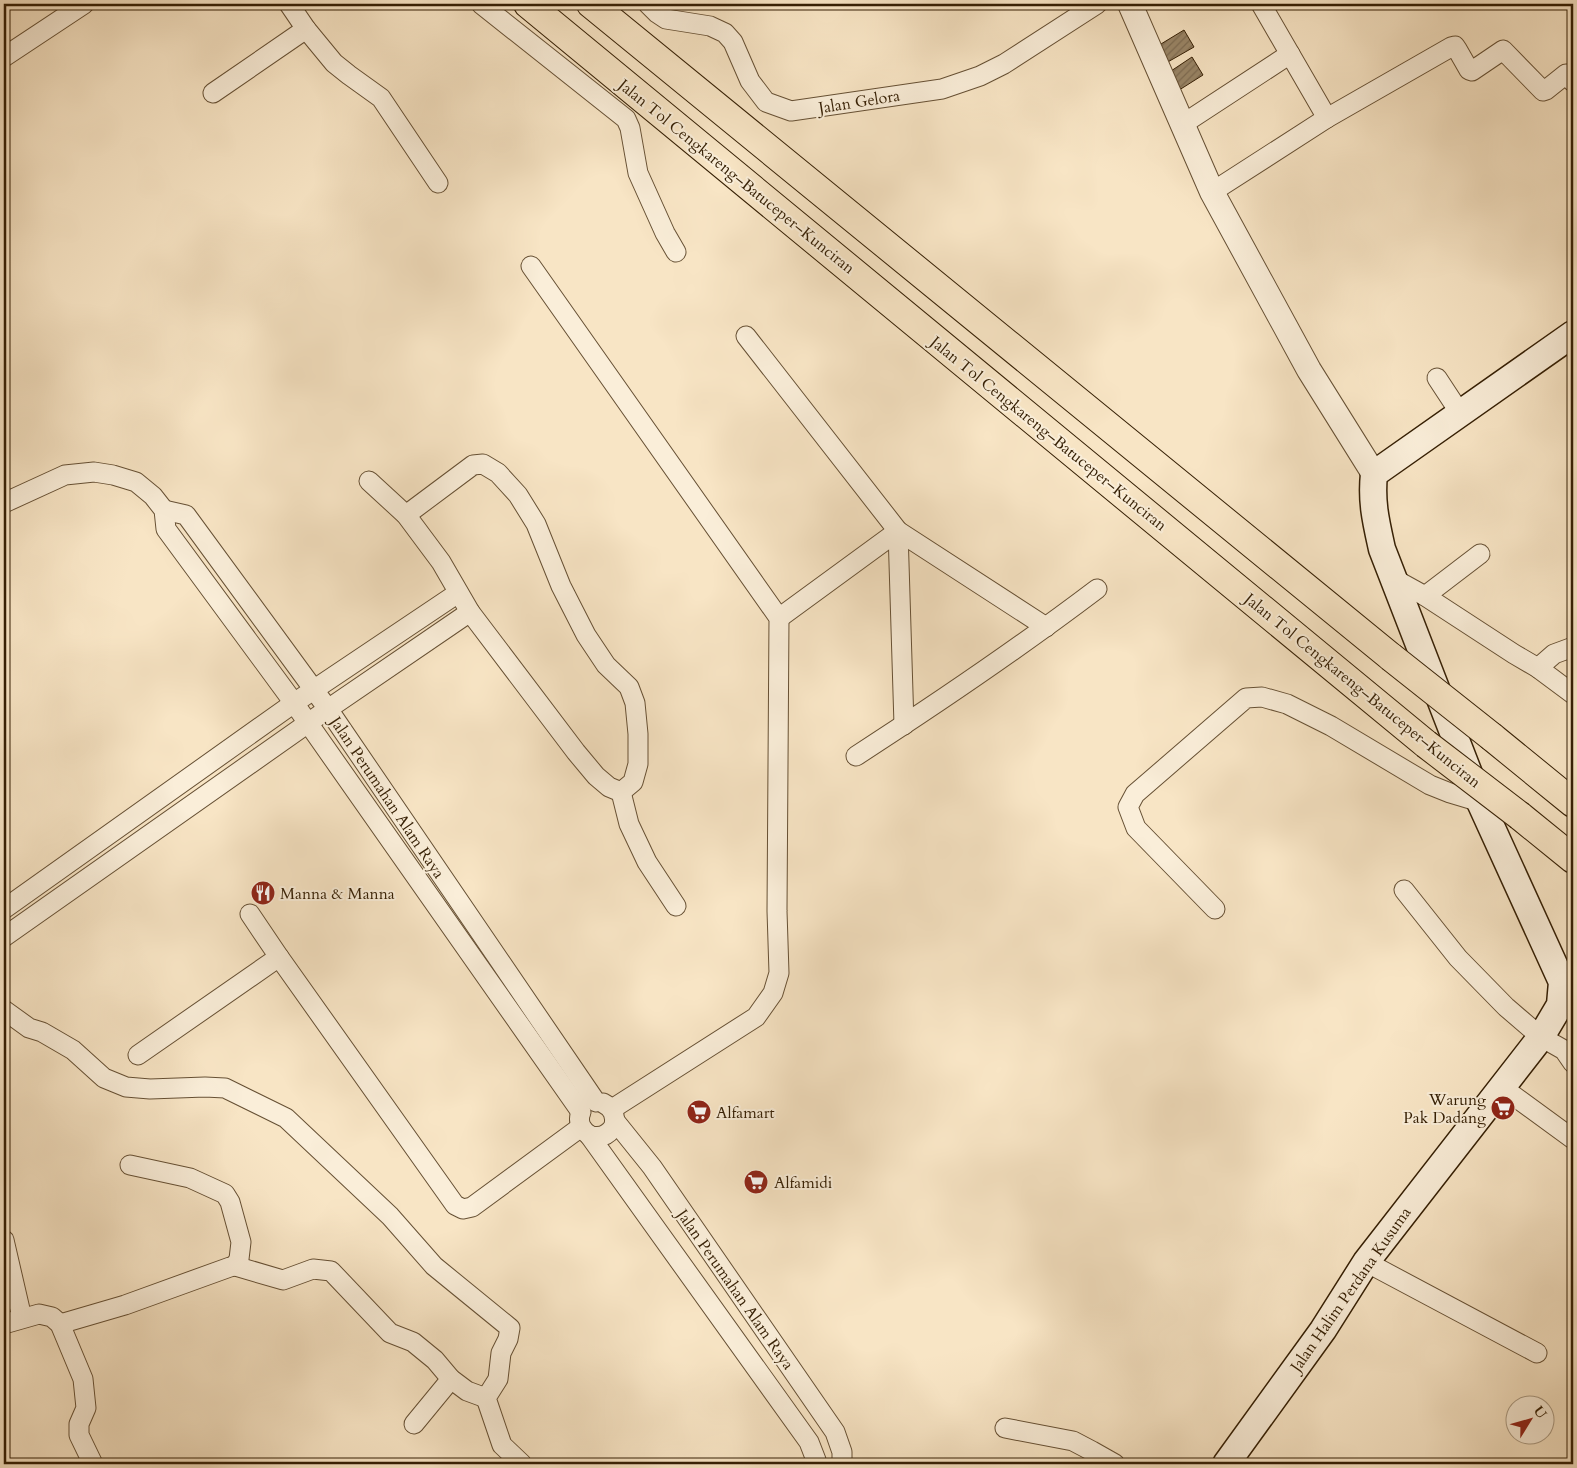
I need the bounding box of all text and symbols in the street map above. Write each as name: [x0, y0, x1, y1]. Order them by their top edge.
street label: Jalan Tol Cengkareng–Batuceper–Kunciran: [612, 73, 859, 279]
street label: Jalan Gelora: [815, 85, 902, 120]
street label: Jalan Tol Cengkareng–Batuceper–Kunciran: [924, 330, 1171, 536]
street label: Jalan Tol Cengkareng–Batuceper–Kunciran: [1238, 587, 1485, 793]
street label: Jalan Perumahan Alam Raya: [323, 711, 450, 883]
restaurant icon: Manna & Manna: [250, 880, 276, 906]
place label: Manna & Manna: [280, 883, 395, 905]
place label: Warung Pak Dadang: [1403, 1089, 1486, 1129]
supermarket icon: Warung Pak Dadang: [1490, 1095, 1516, 1121]
supermarket icon: Alfamart: [686, 1099, 712, 1125]
place label: Alfamart: [716, 1102, 775, 1124]
supermarket icon: Alfamidi: [743, 1169, 769, 1195]
place label: Alfamidi: [774, 1172, 833, 1194]
street label: Jalan Perumahan Alam Raya: [670, 1203, 799, 1374]
street label: Jalan Halim Perdana Kusuma: [1284, 1203, 1416, 1378]
north arrow: [1504, 1396, 1554, 1446]
text: U: [1529, 1402, 1551, 1423]

